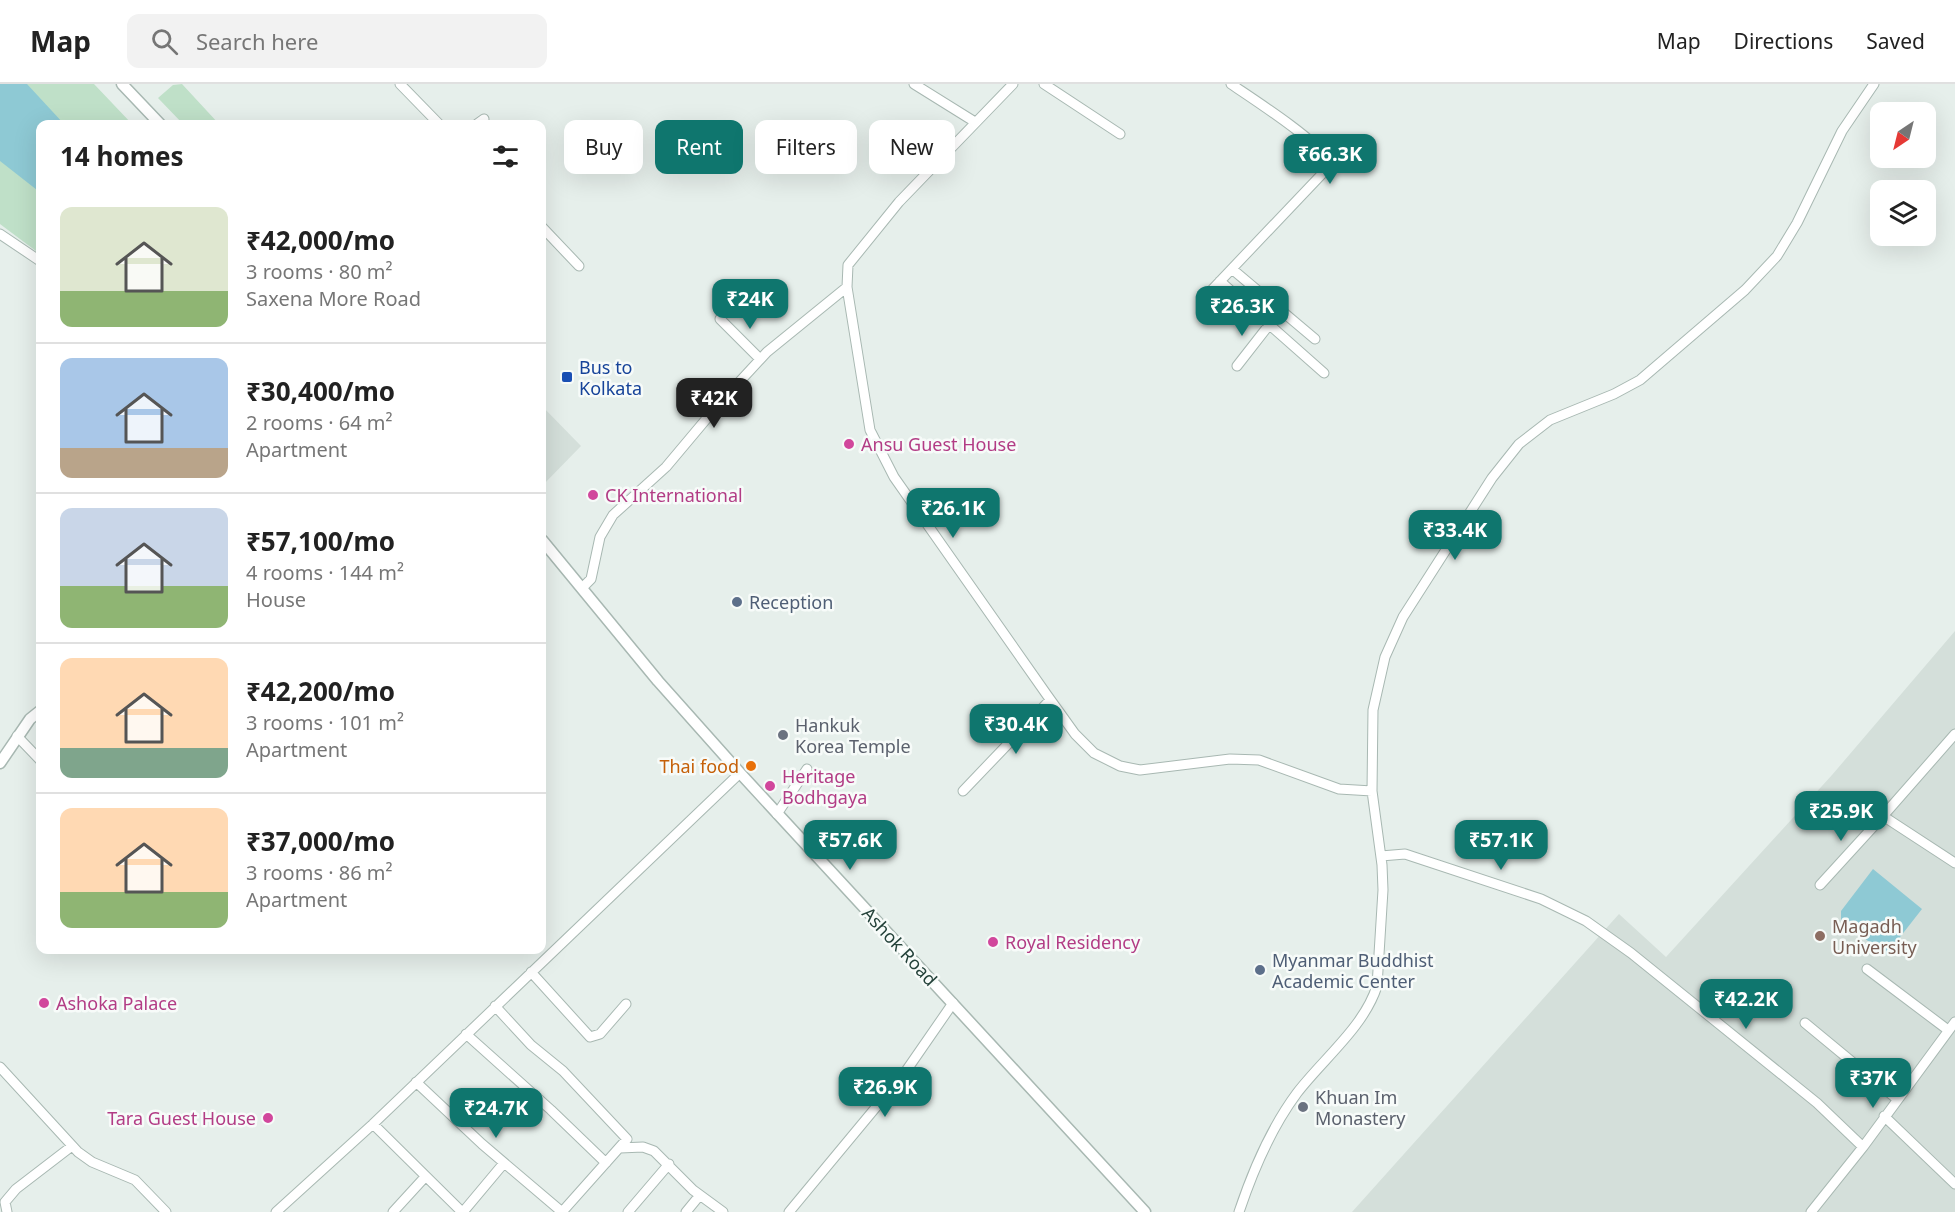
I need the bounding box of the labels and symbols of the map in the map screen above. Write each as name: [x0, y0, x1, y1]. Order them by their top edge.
north arrow: [1870, 102, 1936, 168]
pin: ₹66.3K: [1281, 134, 1379, 185]
pin: ₹24K: [714, 279, 786, 330]
pin: ₹26.3K: [1193, 286, 1291, 337]
place label: Bus to Kolkata: [579, 355, 642, 400]
marker: Bus to Kolkata: [560, 370, 574, 384]
pin: ₹42K: [678, 378, 750, 429]
place label: Ansu Guest House: [861, 432, 1016, 456]
marker: Ansu Guest House: [842, 437, 856, 451]
place label: CK International: [605, 483, 743, 507]
marker: CK International: [586, 488, 600, 502]
pin: ₹26.1K: [904, 488, 1002, 539]
pin: ₹33.4K: [1406, 510, 1504, 561]
place label: Reception: [749, 590, 833, 614]
marker: Reception: [730, 595, 744, 609]
pin: ₹30.4K: [967, 704, 1065, 755]
place label: Hankuk Korea Temple: [795, 713, 911, 758]
marker: Hankuk Korea Temple: [776, 728, 790, 742]
place label: Thai food: [659, 754, 739, 778]
marker: Thai food: [744, 759, 758, 773]
place label: Heritage Bodhgaya: [782, 764, 867, 809]
marker: Heritage Bodhgaya: [763, 779, 777, 793]
pin: ₹25.9K: [1792, 791, 1890, 842]
pin: ₹57.6K: [801, 820, 899, 871]
pin: ₹57.1K: [1452, 820, 1550, 871]
street label: Ashok Road: [857, 901, 943, 991]
place label: Magadh University: [1832, 914, 1917, 959]
marker: Magadh University: [1813, 929, 1827, 943]
place label: Royal Residency: [1005, 930, 1141, 954]
marker: Royal Residency: [986, 935, 1000, 949]
place label: Myanmar Buddhist Academic Center: [1272, 948, 1434, 993]
marker: Myanmar Buddhist Academic Center: [1253, 963, 1267, 977]
pin: ₹42.2K: [1697, 979, 1795, 1030]
place label: Ashoka Palace: [56, 991, 177, 1015]
marker: Ashoka Palace: [37, 996, 51, 1010]
pin: ₹37K: [1837, 1058, 1909, 1109]
pin: ₹26.9K: [836, 1067, 934, 1118]
place label: Khuan Im Monastery: [1315, 1085, 1406, 1130]
pin: ₹24.7K: [447, 1088, 545, 1139]
marker: Khuan Im Monastery: [1296, 1100, 1310, 1114]
place label: Tara Guest House: [107, 1106, 256, 1130]
marker: Tara Guest House: [261, 1111, 275, 1125]

